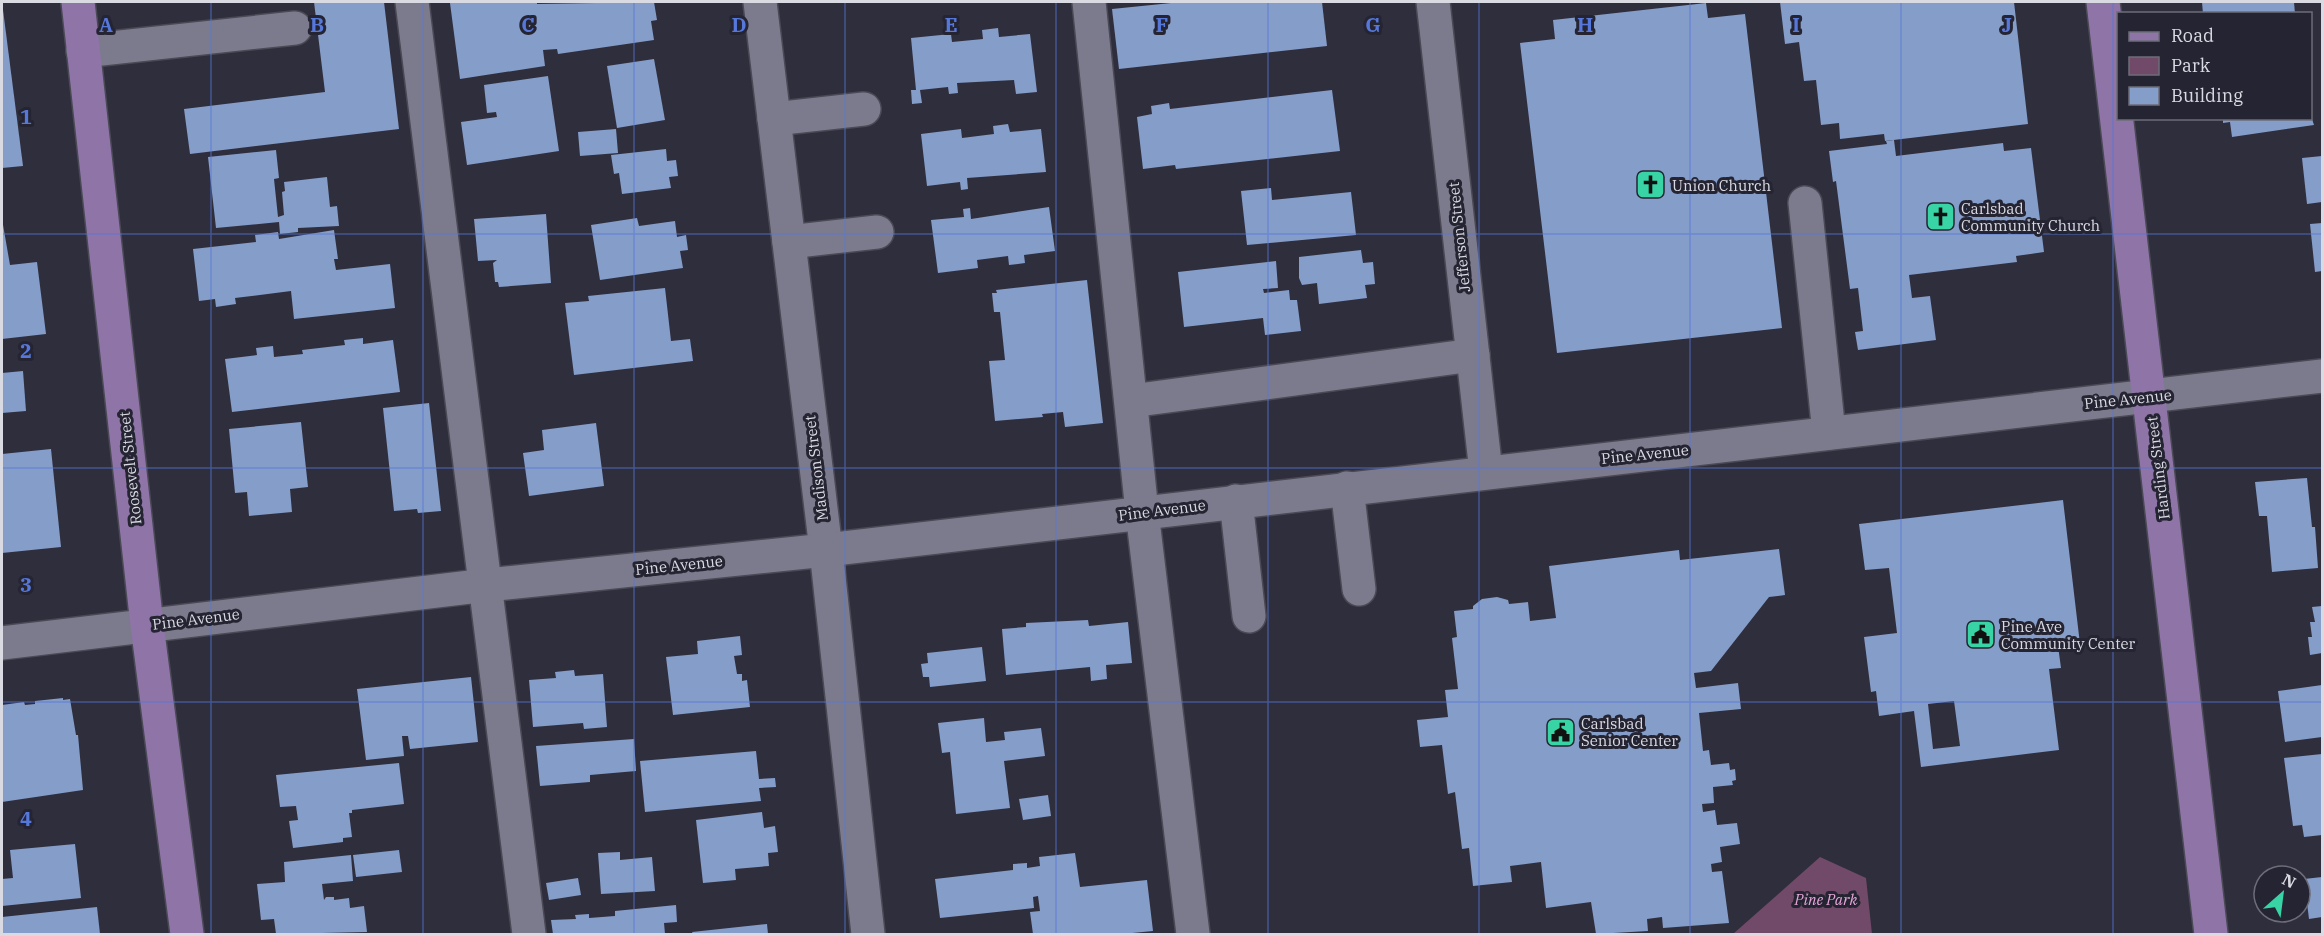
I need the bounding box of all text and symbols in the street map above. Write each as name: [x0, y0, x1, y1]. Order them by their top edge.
text: A: [99, 11, 113, 38]
text: B: [310, 11, 324, 38]
text: C: [521, 11, 535, 38]
text: D: [731, 11, 747, 38]
text: E: [944, 11, 958, 38]
text: F: [1156, 11, 1168, 38]
text: G: [1365, 11, 1381, 38]
text: H: [1577, 11, 1593, 38]
text: I: [1792, 11, 1800, 38]
text: J: [2002, 11, 2012, 38]
legend: [2117, 12, 2312, 120]
text: Road: [2171, 24, 2214, 47]
text: Park: [2171, 54, 2211, 77]
text: Building: [2171, 84, 2243, 107]
text: 1: [20, 103, 32, 130]
church icon: Union Church: [1635, 169, 1667, 201]
place label: Union Church: [1672, 176, 1771, 195]
street label: Jefferson Street: [1444, 181, 1474, 293]
place label: Carlsbad Community Church: [1961, 199, 2100, 235]
church icon: Carlsbad Community Church: [1924, 201, 1956, 233]
text: 2: [20, 337, 32, 364]
street label: Pine Avenue: [2083, 385, 2173, 413]
street label: Roosevelt Street: [115, 411, 145, 525]
street label: Madison Street: [800, 414, 832, 522]
street label: Harding Street: [2142, 415, 2174, 521]
street label: Pine Avenue: [1600, 440, 1690, 468]
street label: Pine Avenue: [1117, 495, 1207, 525]
street label: Pine Avenue: [634, 551, 724, 579]
text: 3: [20, 571, 32, 598]
street label: Pine Avenue: [151, 604, 241, 634]
place label: Pine Ave Community Center: [2001, 617, 2136, 653]
public building icon: Pine Ave Community Center: [1964, 619, 1996, 651]
place label: Carlsbad Senior Center: [1581, 714, 1678, 750]
public building icon: Carlsbad Senior Center: [1544, 716, 1576, 748]
text: 4: [20, 805, 32, 832]
north arrow: [2252, 864, 2312, 924]
text: N: [2279, 869, 2299, 893]
park label: Pine Park: [1793, 890, 1858, 909]

